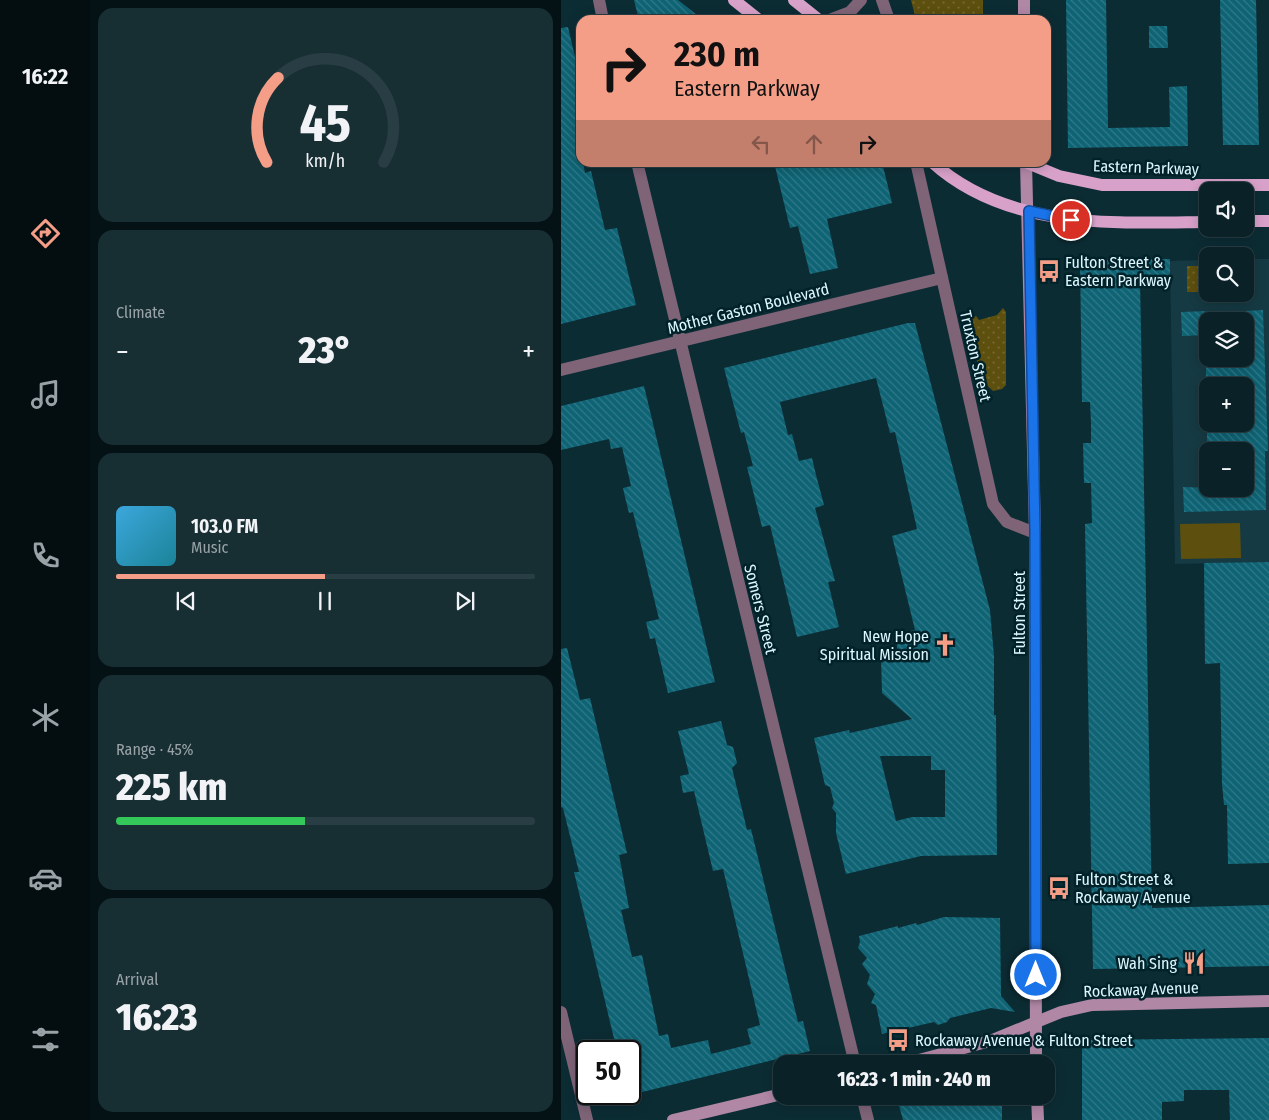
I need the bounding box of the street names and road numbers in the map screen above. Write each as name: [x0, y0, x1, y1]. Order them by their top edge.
street label: Eastern Parkway: [1093, 156, 1200, 179]
street label: Mother Gaston Boulevard: [665, 279, 831, 338]
street label: Truxton Street: [956, 309, 995, 404]
street label: Somers Street: [740, 562, 781, 657]
street label: Fulton Street: [1010, 570, 1029, 655]
street label: Rockaway Avenue: [1083, 978, 1199, 1001]

